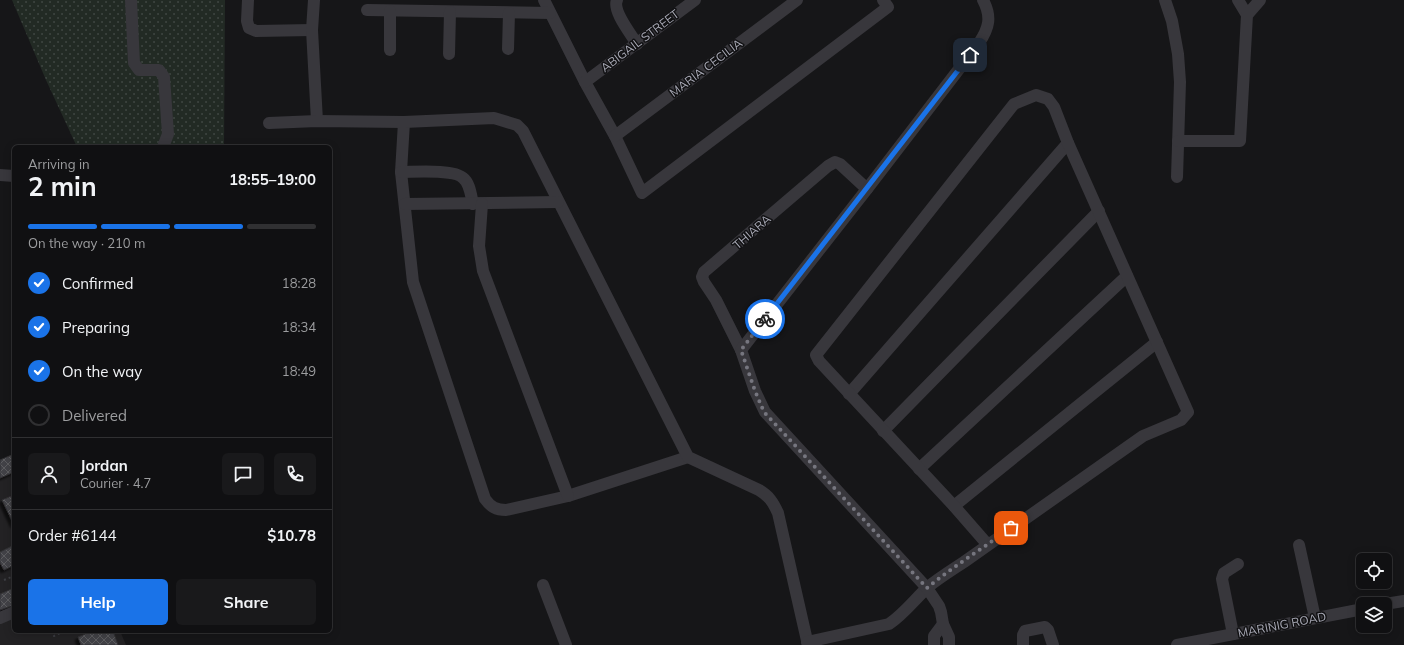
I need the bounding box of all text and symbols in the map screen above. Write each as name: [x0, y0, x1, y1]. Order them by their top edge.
street label: ABIGAIL STREET: [597, 6, 683, 75]
street label: MARIA CECILIA: [666, 35, 745, 100]
pin: [953, 38, 987, 72]
icon: home: [959, 44, 981, 66]
text: Arriving in: [28, 156, 90, 172]
text: 2 min: [28, 170, 97, 203]
text: 18:55–19:00: [229, 170, 316, 189]
street label: THIARA: [730, 211, 774, 252]
text: On the way · 210 m: [28, 235, 145, 251]
icon: check: [28, 272, 50, 294]
text: Confirmed: [62, 274, 133, 293]
text: 18:28: [282, 275, 316, 291]
courier: [745, 299, 785, 339]
icon: bike: [754, 308, 776, 330]
icon: check: [28, 316, 50, 338]
text: Preparing: [62, 318, 130, 337]
text: 18:34: [282, 319, 316, 335]
icon: check: [28, 360, 50, 382]
text: On the way: [62, 362, 142, 381]
text: 18:49: [282, 363, 316, 379]
text: Delivered: [62, 406, 127, 425]
button: person: [28, 453, 70, 495]
button: chat: [222, 453, 264, 495]
button: phone: [274, 453, 316, 495]
text: Jordan: [80, 456, 128, 475]
text: Courier · 4.7: [80, 475, 151, 491]
pin: [994, 511, 1028, 545]
icon: bag: [1000, 517, 1022, 539]
text: Order #6144: [28, 526, 116, 545]
text: $10.78: [267, 526, 316, 545]
map controls: [1356, 553, 1392, 633]
button: locate: [1356, 553, 1392, 589]
button: Help: [28, 579, 168, 625]
button: Share: [176, 579, 316, 625]
button: layers: [1356, 597, 1392, 633]
street label: MARINIG ROAD: [1236, 609, 1327, 640]

